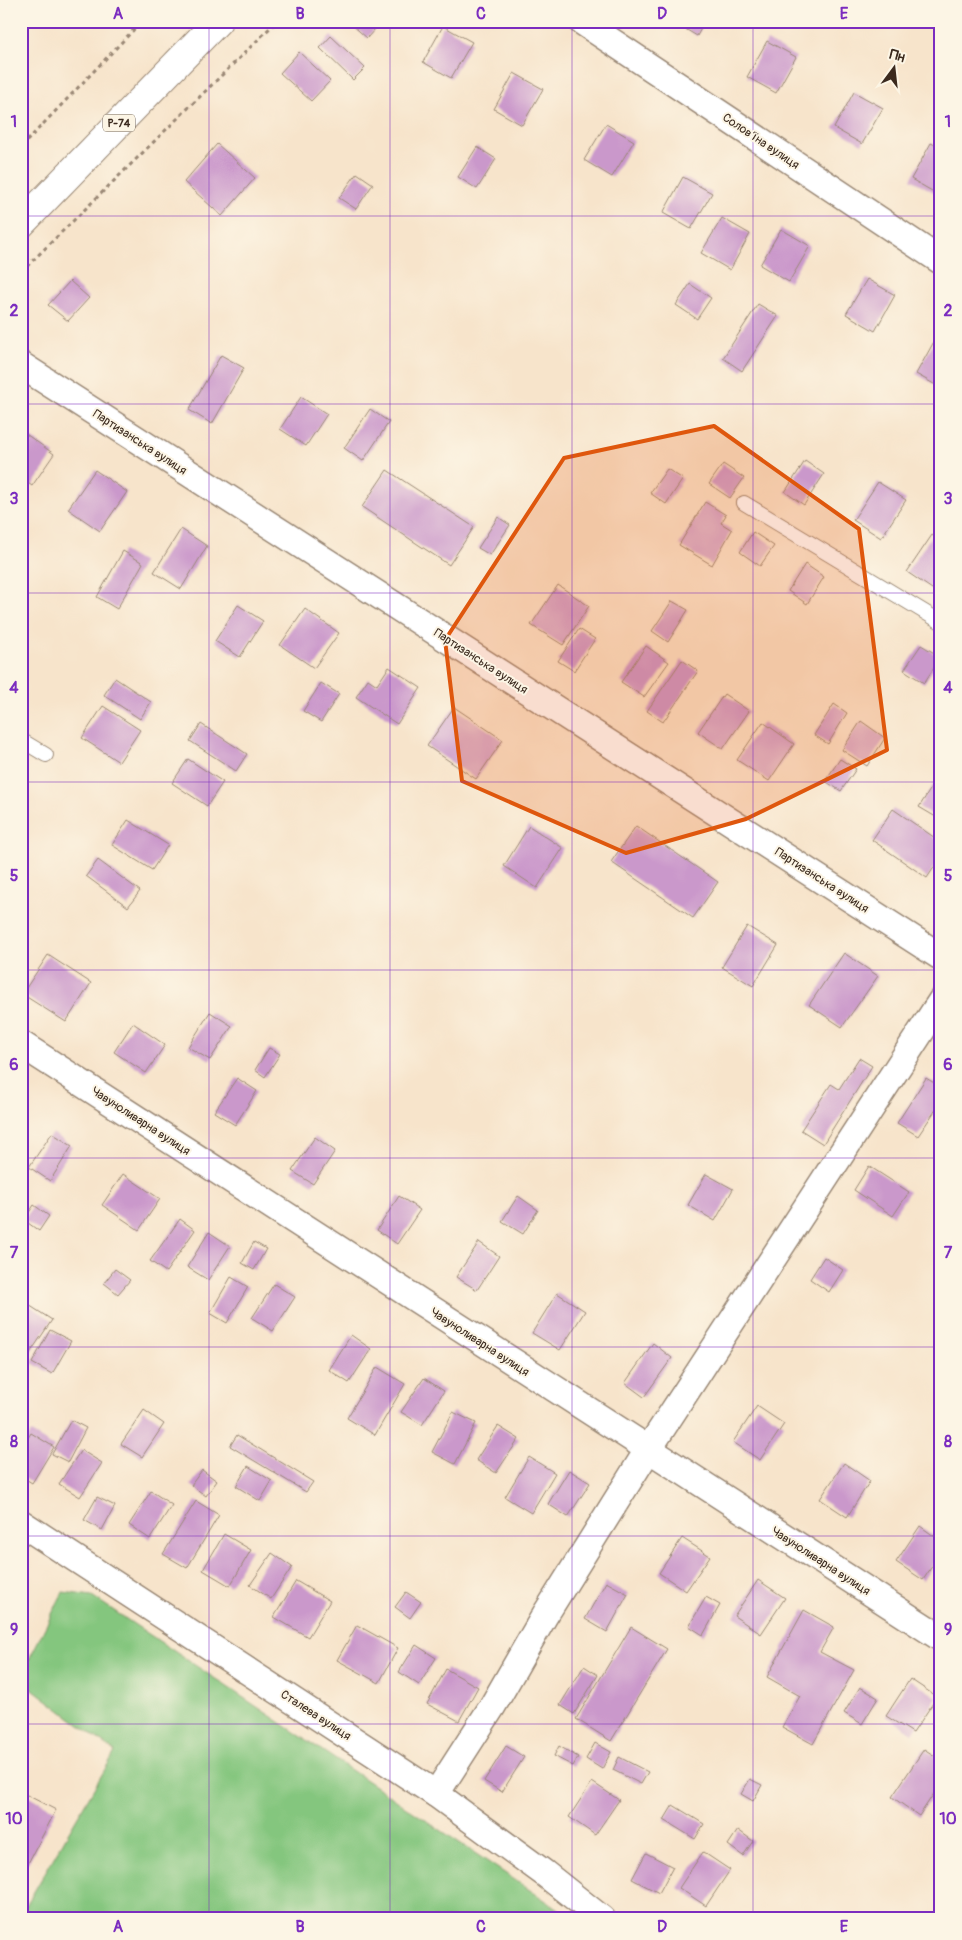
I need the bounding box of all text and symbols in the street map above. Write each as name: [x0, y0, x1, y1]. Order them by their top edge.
text: A: [113, 4, 124, 24]
text: B: [295, 4, 305, 24]
text: C: [476, 4, 486, 24]
text: D: [657, 4, 667, 24]
text: E: [840, 4, 849, 24]
north arrow: [870, 42, 920, 92]
text: Пн: [888, 46, 907, 66]
street label: Соловʼїна вулиця: [719, 110, 802, 173]
text: 1: [11, 112, 17, 132]
text: 1: [945, 112, 951, 132]
road number: Р-74: [103, 115, 135, 132]
text: 2: [10, 301, 19, 321]
text: 2: [944, 301, 953, 321]
street label: Партизанська вулиця: [90, 406, 190, 479]
text: 3: [10, 489, 19, 509]
text: 3: [944, 489, 953, 509]
street label: Партизанська вулиця: [431, 625, 531, 698]
text: 4: [9, 678, 19, 698]
text: 4: [943, 678, 953, 698]
street label: Партизанська вулиця: [772, 844, 872, 917]
text: 5: [10, 866, 19, 886]
text: 5: [944, 866, 953, 886]
text: 6: [9, 1055, 19, 1075]
text: 6: [943, 1055, 953, 1075]
street label: Чавуноливарна вулиця: [88, 1084, 193, 1159]
text: 7: [10, 1243, 19, 1263]
text: 7: [944, 1243, 953, 1263]
street label: Чавуноливарна вулиця: [427, 1305, 532, 1380]
text: 8: [10, 1432, 18, 1452]
text: 8: [944, 1432, 952, 1452]
street label: Чавуноливарна вулиця: [768, 1524, 873, 1599]
text: 9: [10, 1620, 18, 1640]
text: 9: [944, 1620, 952, 1640]
street label: Сталева вулиця: [278, 1687, 354, 1744]
text: 10: [5, 1809, 23, 1829]
text: 10: [939, 1809, 957, 1829]
text: A: [113, 1917, 124, 1937]
text: B: [295, 1917, 305, 1937]
text: C: [476, 1917, 486, 1937]
text: D: [657, 1917, 667, 1937]
text: E: [840, 1917, 849, 1937]

